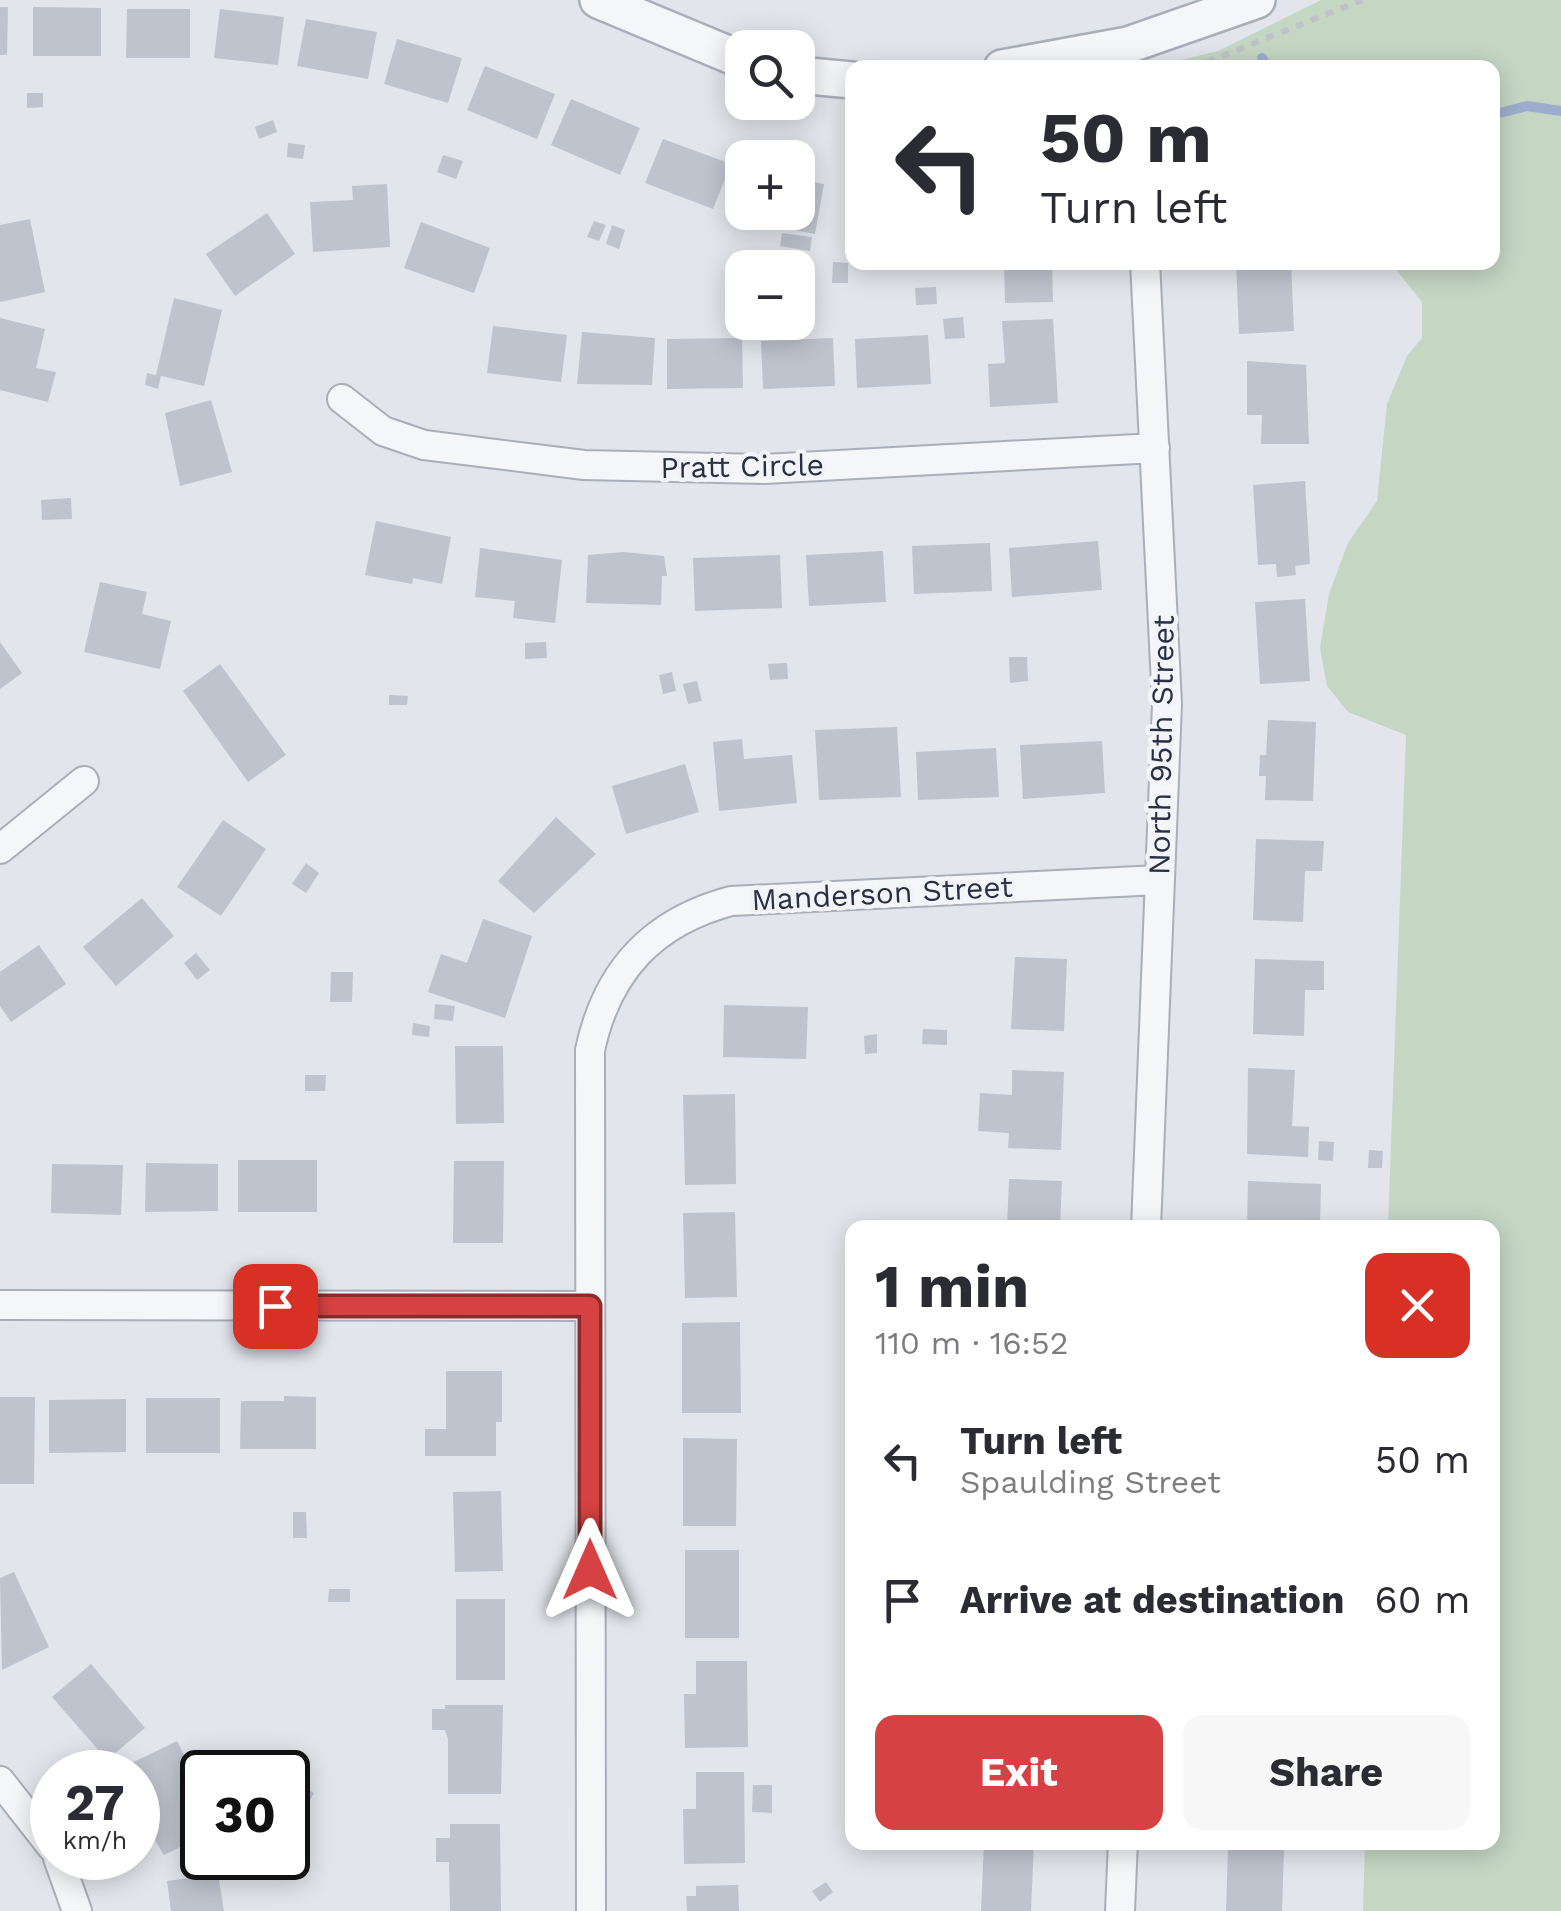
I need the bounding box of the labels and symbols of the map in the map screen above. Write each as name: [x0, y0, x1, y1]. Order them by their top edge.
street label: Pratt Circle: [660, 447, 824, 485]
street label: North 95th Street: [1141, 614, 1181, 875]
street label: Manderson Street: [750, 869, 1014, 917]
pin: [233, 1264, 318, 1349]
position arrow: [538, 1518, 642, 1622]
speed limit sign: 30: [180, 1750, 310, 1880]

